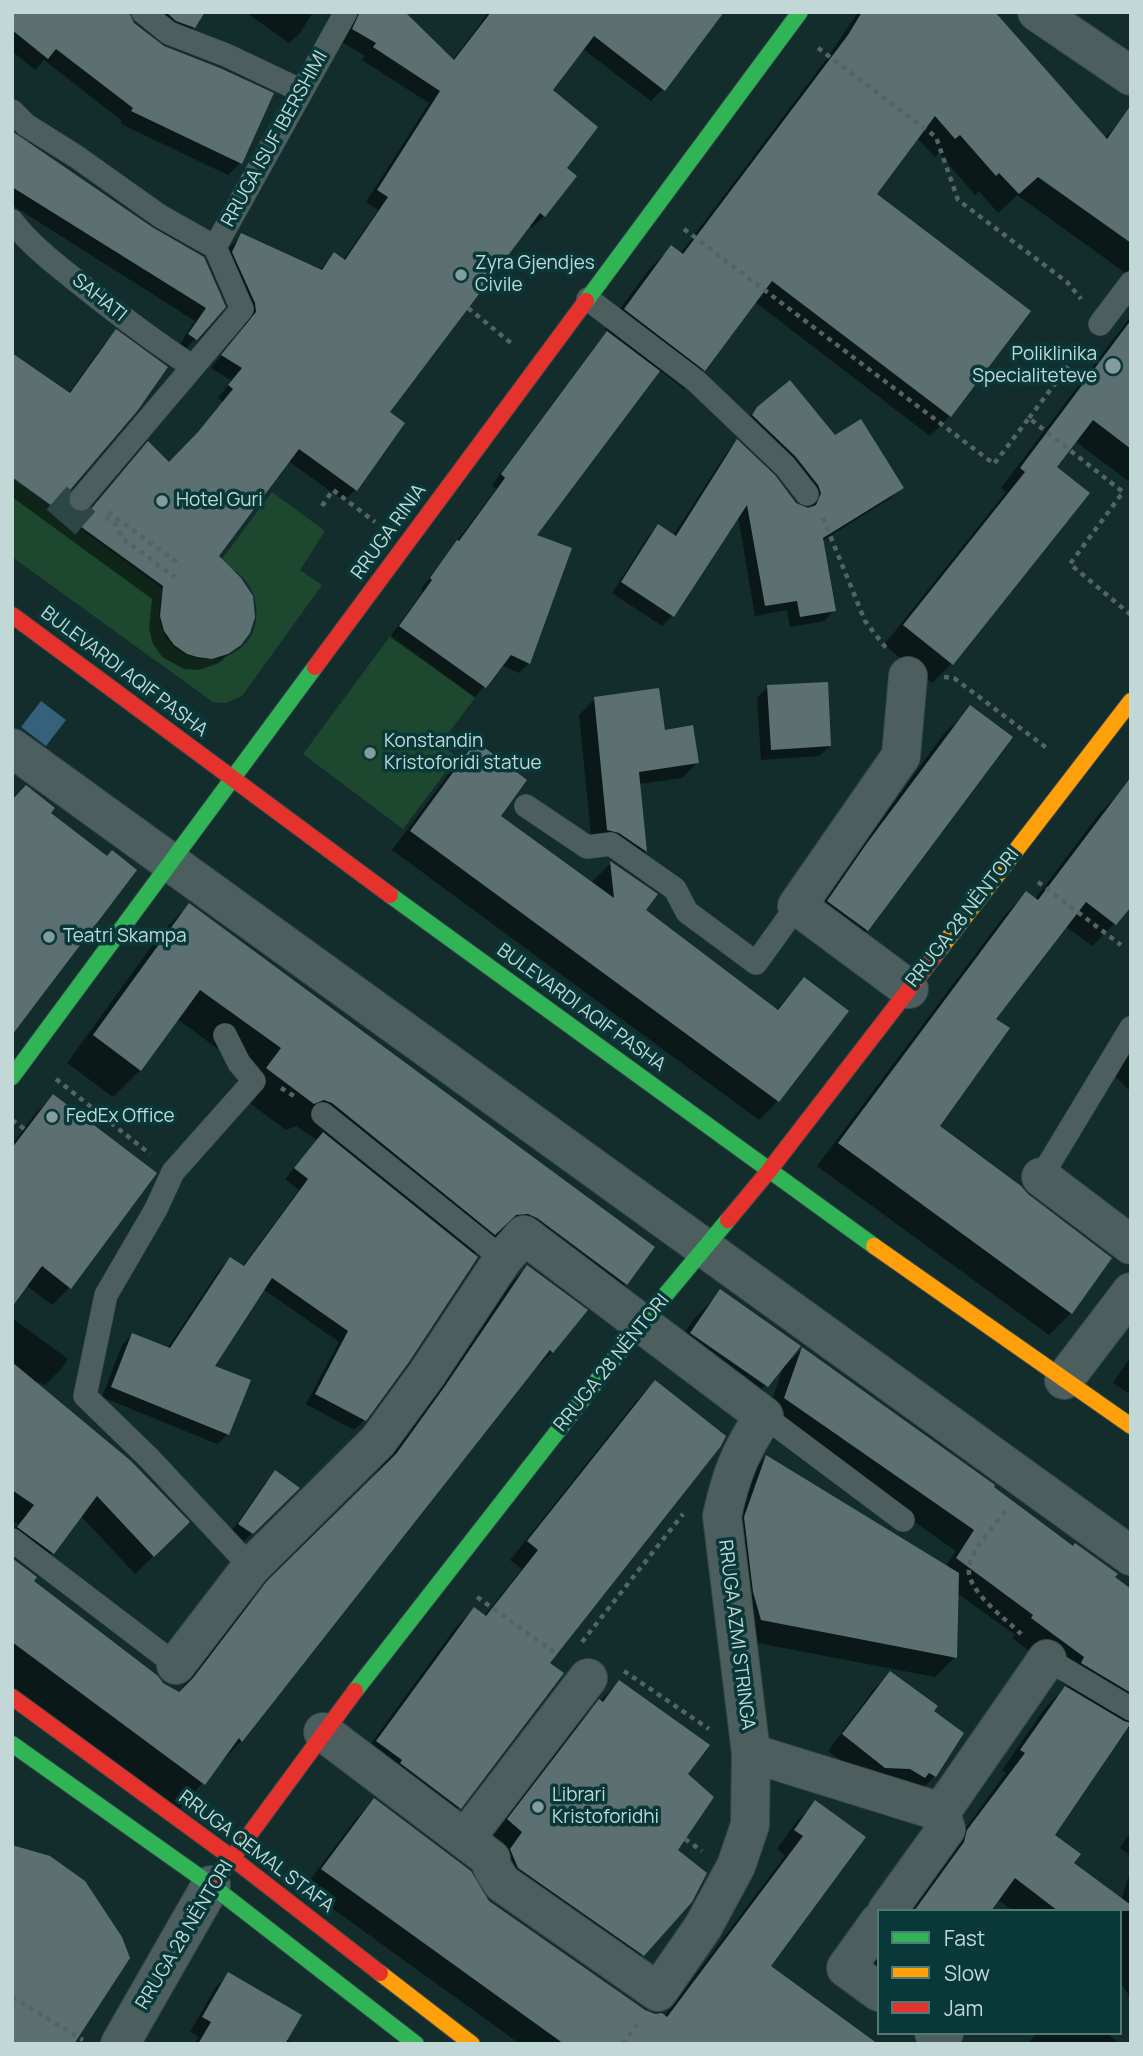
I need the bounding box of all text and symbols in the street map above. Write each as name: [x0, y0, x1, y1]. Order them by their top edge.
street label: RRUGA ISUF IBERSHIMI: [217, 47, 333, 231]
place label: Zyra Gjendjes Civile: [475, 253, 595, 297]
marker: Zyra Gjendjes Civile: [453, 267, 469, 283]
street label: SAHATI: [67, 269, 131, 327]
place label: Poliklinika Specialiteteve: [972, 344, 1097, 388]
marker: Poliklinika Specialiteteve: [1103, 356, 1123, 376]
street label: RRUGA RINIA: [347, 480, 431, 584]
place label: Hotel Guri: [176, 490, 263, 512]
marker: Hotel Guri: [154, 493, 170, 509]
street label: BULEVARDI AQIF PASHA: [36, 602, 212, 742]
place label: Konstandin Kristoforidi statue: [384, 731, 542, 775]
marker: Konstandin Kristoforidi statue: [362, 745, 378, 761]
street label: RRUGA 28 NËNTORI: [902, 844, 1024, 992]
place label: Teatri Skampa: [63, 926, 187, 948]
marker: Teatri Skampa: [41, 929, 57, 945]
street label: BULEVARDI AQIF PASHA: [492, 939, 670, 1077]
place label: FedEx Office: [66, 1106, 175, 1128]
marker: FedEx Office: [44, 1109, 60, 1125]
street label: RRUGA 28 NËNTORI: [550, 1290, 674, 1436]
street label: RRUGA AZMI STRINGA: [713, 1539, 759, 1731]
place label: Librari Kristoforidhi: [552, 1785, 659, 1829]
street label: RRUGA QEMAL STAFA: [174, 1786, 338, 1918]
marker: Librari Kristoforidhi: [530, 1799, 546, 1815]
street label: RRUGA 28 NËNTORI: [131, 1856, 239, 2014]
legend: [877, 1909, 1122, 2035]
text: Fast: [944, 1924, 985, 1952]
text: Slow: [944, 1959, 990, 1987]
text: Jam: [944, 1994, 983, 2022]

